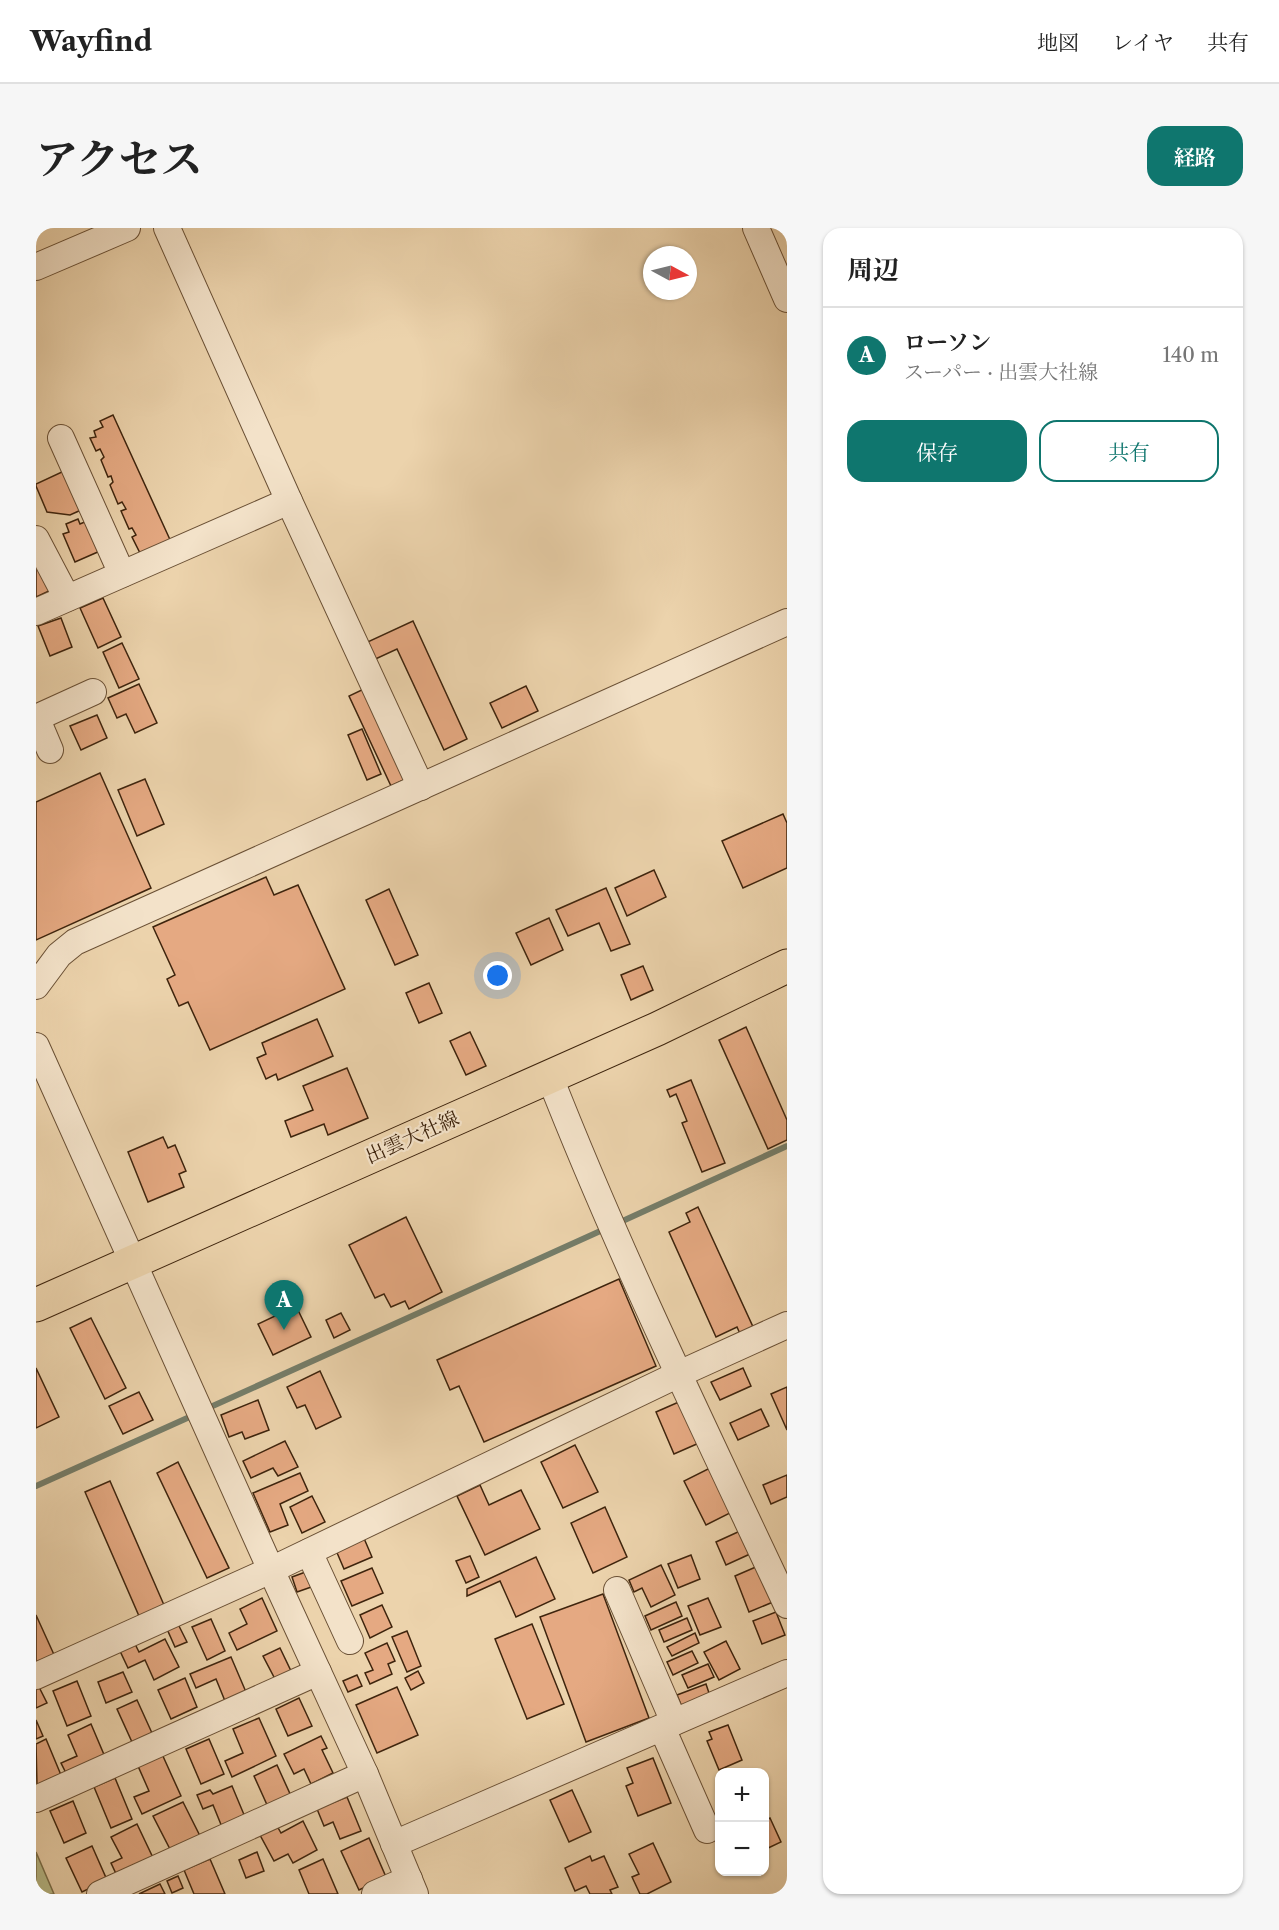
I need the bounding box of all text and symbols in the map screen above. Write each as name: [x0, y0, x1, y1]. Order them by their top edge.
text: Wayfind: [30, 24, 152, 58]
text: 地図: [1037, 30, 1079, 55]
text: レイヤ: [1112, 30, 1174, 55]
text: 共有: [1207, 30, 1249, 55]
button: 経路: [1147, 126, 1243, 186]
text: アクセス: [36, 133, 203, 185]
north arrow: [643, 246, 697, 300]
text: 周辺: [847, 254, 899, 286]
text: ローソン: [904, 329, 991, 356]
text: A: [859, 343, 874, 367]
text: 140 m: [1162, 343, 1219, 367]
text: スーパー · 出雲大社線: [904, 360, 1098, 384]
button: 保存: [847, 420, 1027, 482]
button: 共有: [1039, 420, 1219, 482]
your location: [483, 961, 512, 990]
street label: 出雲大社線: [361, 1106, 463, 1168]
pin: A: [264, 1280, 304, 1330]
map controls: [715, 1768, 769, 1876]
button: +: [715, 1768, 769, 1822]
button: −: [715, 1822, 769, 1876]

